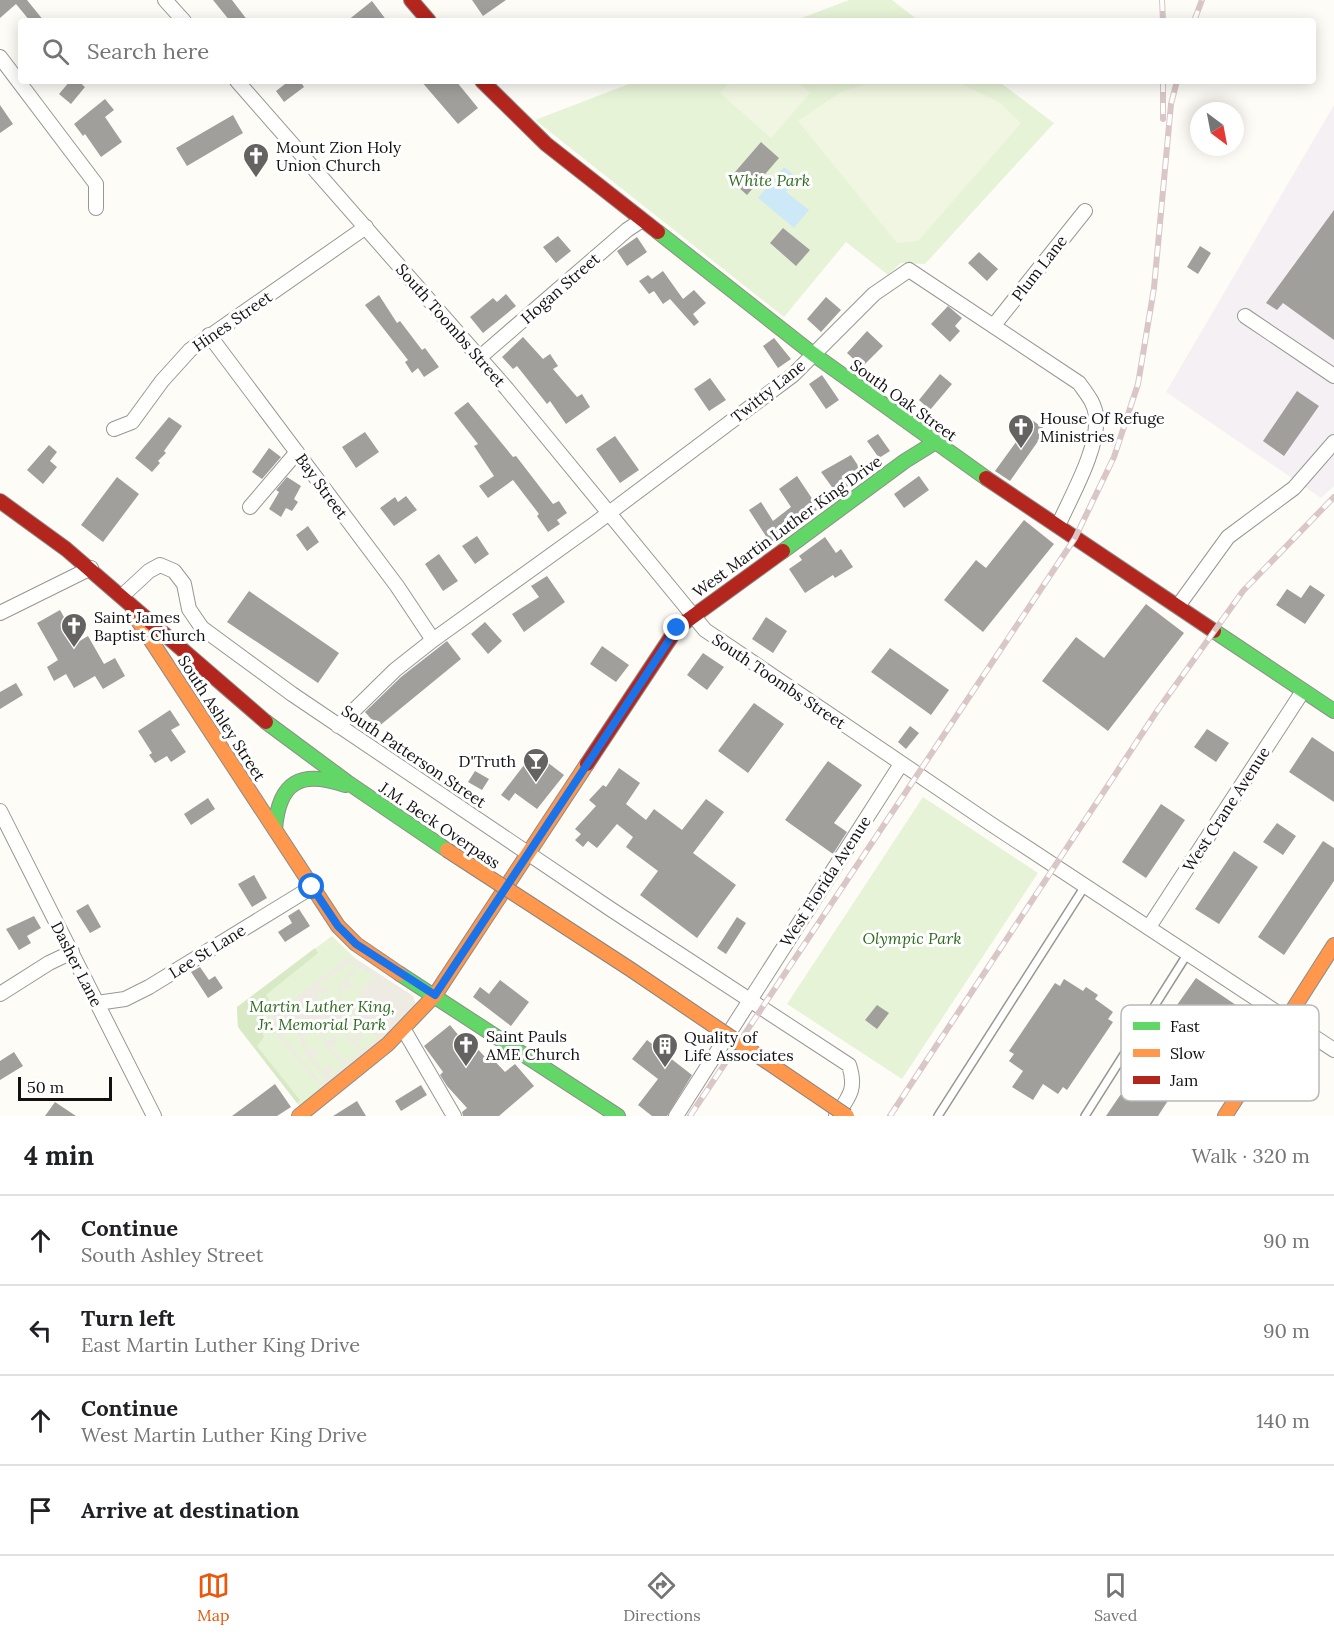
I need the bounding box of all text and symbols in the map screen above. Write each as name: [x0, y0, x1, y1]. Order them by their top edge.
search box: [18, 18, 1316, 84]
icon: search: [39, 35, 72, 68]
text: Search here: [87, 37, 209, 65]
north arrow: [1190, 102, 1244, 156]
place label: Mount Zion Holy Union Church: [276, 137, 402, 175]
church icon: Mount Zion Holy Union Church: [241, 141, 271, 179]
park label: White Park: [728, 170, 810, 190]
street label: Plum Lane: [1007, 231, 1071, 305]
street label: Hogan Street: [517, 248, 604, 328]
street label: South Toombs Street: [392, 259, 510, 391]
street label: Hines Street: [188, 286, 276, 356]
street label: Twitty Lane: [727, 355, 809, 427]
street label: South Oak Street: [847, 355, 962, 446]
place label: House Of Refuge Ministries: [1040, 408, 1165, 446]
church icon: House Of Refuge Ministries: [1006, 412, 1036, 450]
street label: Bay Street: [292, 449, 353, 523]
street label: West Martin Luther King Drive: [689, 450, 886, 601]
place label: Saint James Baptist Church: [94, 607, 206, 645]
church icon: Saint James Baptist Church: [59, 611, 89, 649]
route end: [663, 614, 689, 640]
street label: South Toombs Street: [708, 629, 850, 734]
street label: South Ashley Street: [174, 651, 271, 785]
street label: South Patterson Street: [338, 700, 491, 812]
street label: West Crane Avenue: [1178, 743, 1274, 875]
bar icon: D'Truth: [521, 746, 551, 784]
place label: D'Truth: [458, 751, 516, 771]
street label: J.M. Beck Overpass: [375, 777, 504, 873]
street label: West Florida Avenue: [775, 812, 875, 950]
route start: [298, 873, 324, 899]
street label: Dasher Lane: [47, 918, 107, 1010]
street label: Lee St Lane: [165, 919, 249, 982]
park label: Olympic Park: [862, 928, 962, 948]
park label: Martin Luther King, Jr. Memorial Park: [249, 996, 395, 1034]
legend: [1121, 1005, 1319, 1101]
text: Fast: [1170, 1016, 1201, 1036]
place label: Saint Pauls AME Church: [485, 1026, 581, 1064]
place label: Quality of Life Associates: [684, 1027, 794, 1065]
church icon: Saint Pauls AME Church: [451, 1030, 481, 1068]
building icon: Quality of Life Associates: [650, 1031, 680, 1069]
text: Slow: [1170, 1043, 1206, 1063]
text: Jam: [1169, 1070, 1198, 1090]
scale bar: [18, 1074, 112, 1102]
text: 50 m: [27, 1077, 64, 1097]
text: 4 min: [24, 1139, 94, 1172]
text: Walk · 320 m: [1191, 1143, 1310, 1168]
text: Continue: [81, 1214, 178, 1242]
icon: ahead: [24, 1224, 57, 1257]
text: 90 m: [1263, 1228, 1310, 1253]
text: South Ashley Street: [81, 1242, 263, 1267]
text: Turn left: [81, 1304, 175, 1332]
icon: left: [24, 1314, 57, 1347]
text: 90 m: [1263, 1318, 1310, 1343]
text: East Martin Luther King Drive: [81, 1332, 360, 1357]
text: Continue: [81, 1394, 178, 1422]
icon: ahead: [24, 1404, 57, 1437]
text: 140 m: [1256, 1408, 1310, 1433]
text: West Martin Luther King Drive: [81, 1422, 367, 1447]
icon: arrive: [24, 1494, 57, 1527]
text: Arrive at destination: [81, 1496, 299, 1524]
tab: Map: [197, 1569, 230, 1625]
tab: Directions: [623, 1569, 701, 1625]
tab: Saved: [1094, 1569, 1137, 1625]

